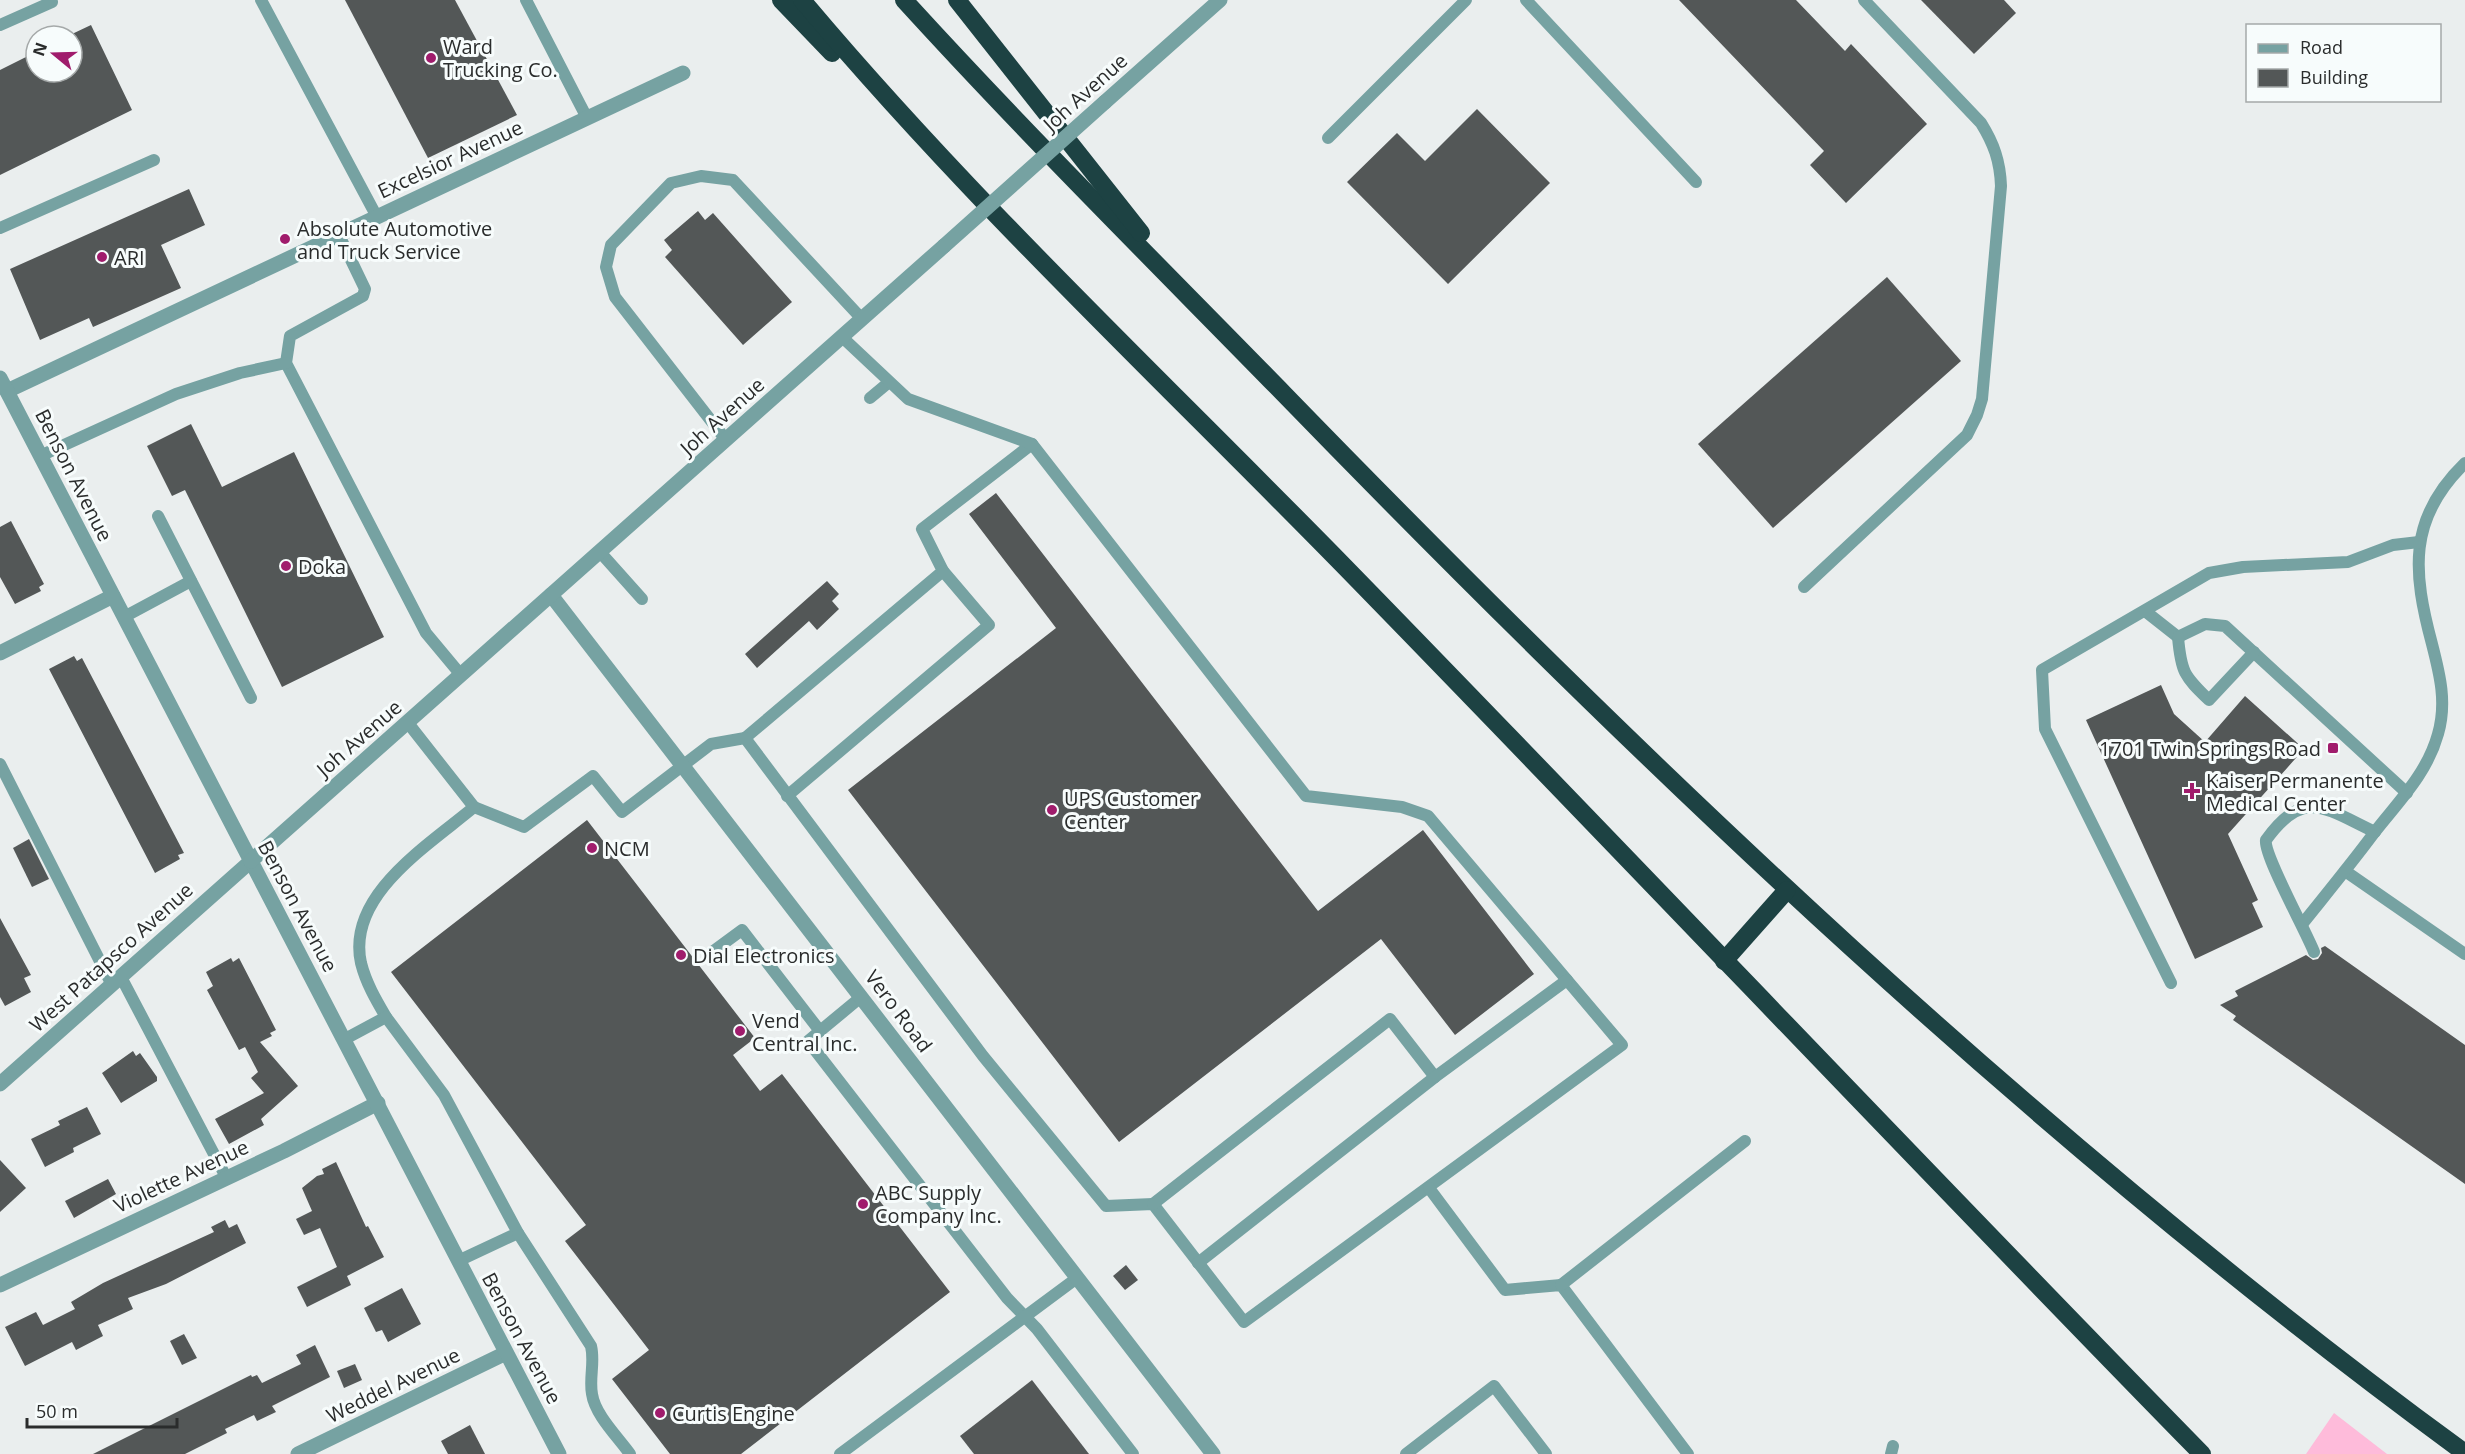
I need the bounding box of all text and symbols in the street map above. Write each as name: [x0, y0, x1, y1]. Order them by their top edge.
north arrow: [24, 24, 84, 84]
legend: [2246, 24, 2441, 102]
place label: Ward Trucking Co.: [443, 33, 558, 83]
text: Road: [2300, 35, 2343, 59]
text: N: [27, 39, 52, 59]
street label: Joh Avenue: [1036, 47, 1133, 138]
marker: Ward Trucking Co.: [424, 51, 438, 65]
text: Building: [2300, 65, 2368, 89]
street label: Excelsior Avenue: [373, 114, 527, 204]
place label: Absolute Automotive and Truck Service: [297, 215, 492, 265]
marker: Absolute Automotive and Truck Service: [278, 232, 292, 246]
place label: ARI: [114, 244, 145, 271]
marker: ARI: [95, 250, 109, 264]
street label: Joh Avenue: [673, 371, 770, 462]
street label: Benson Avenue: [29, 404, 119, 546]
place label: Doka: [298, 553, 346, 580]
marker: Doka: [279, 559, 293, 573]
street label: Joh Avenue: [309, 694, 407, 784]
place label: 1701 Twin Springs Road: [2099, 735, 2321, 762]
marker: 1701 Twin Springs Road: [2326, 741, 2340, 755]
place label: Kaiser Permanente Medical Center: [2206, 767, 2384, 817]
marker: Kaiser Permanente Medical Center: [2183, 782, 2201, 800]
place label: UPS Customer Center: [1064, 785, 1198, 835]
marker: UPS Customer Center: [1045, 803, 1059, 817]
place label: NCM: [604, 835, 650, 862]
street label: Benson Avenue: [252, 836, 344, 976]
marker: NCM: [585, 841, 599, 855]
street label: West Patapsco Avenue: [24, 876, 198, 1038]
place label: Dial Electronics: [693, 942, 835, 969]
marker: Dial Electronics: [674, 948, 688, 962]
street label: Vero Road: [859, 964, 939, 1058]
place label: Vend Central Inc.: [752, 1007, 857, 1057]
marker: Vend Central Inc.: [733, 1024, 747, 1038]
street label: Violette Avenue: [109, 1133, 253, 1219]
place label: ABC Supply Company Inc.: [875, 1179, 1002, 1229]
marker: ABC Supply Company Inc.: [856, 1197, 870, 1211]
street label: Benson Avenue: [476, 1268, 568, 1408]
street label: Weddel Avenue: [322, 1341, 464, 1429]
scale bar: [27, 1391, 177, 1429]
text: 50 m: [36, 1399, 78, 1423]
place label: Curtis Engine: [672, 1400, 795, 1427]
marker: Curtis Engine: [653, 1406, 667, 1420]

